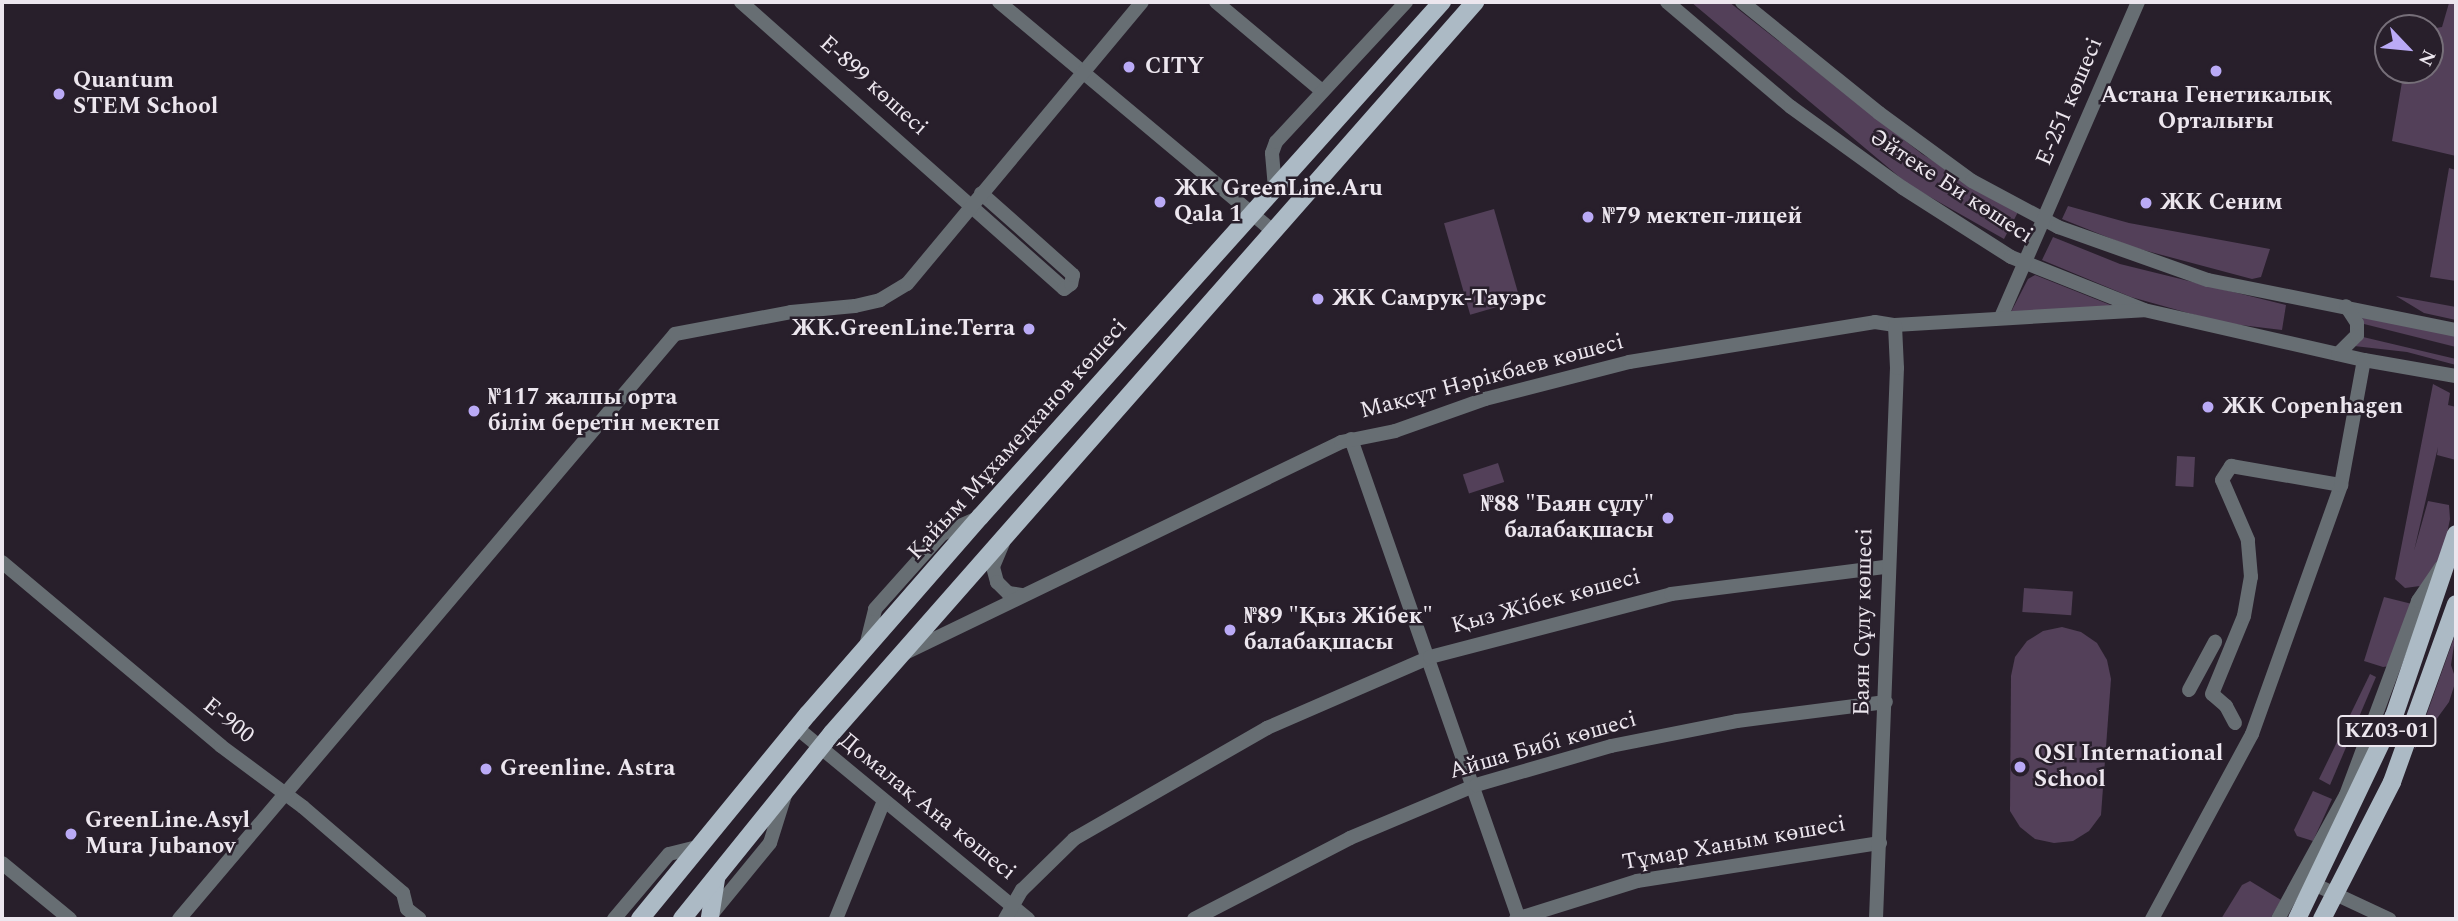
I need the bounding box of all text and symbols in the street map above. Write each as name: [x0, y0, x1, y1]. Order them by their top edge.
north arrow: [2374, 14, 2444, 84]
street label: Е-899 көшесі: [813, 30, 933, 142]
street label: Е-251 көшесі: [2031, 34, 2109, 170]
text: N: [2410, 44, 2443, 71]
place label: CITY: [1145, 53, 1204, 81]
marker: CITY: [1119, 57, 1139, 77]
marker: Астана Генетикалық Орталығы: [2208, 63, 2224, 79]
place label: Quantum STEM School: [73, 67, 218, 121]
place label: Астана Генетикалық Орталығы: [2100, 82, 2332, 136]
marker: Quantum STEM School: [51, 86, 67, 102]
street label: Әйтеке Би көшесі: [1864, 124, 2038, 250]
place label: ЖК GreenLine.Aru Qala 1: [1174, 175, 1383, 229]
place label: ЖК Сеним: [2160, 189, 2283, 217]
marker: ЖК GreenLine.Aru Qala 1: [1152, 194, 1168, 210]
marker: ЖК Сеним: [2138, 195, 2154, 211]
place label: №79 мектеп-лицей: [1602, 203, 1802, 231]
marker: №79 мектеп-лицей: [1580, 209, 1596, 225]
place label: ЖК Самрук-Тауэрс: [1332, 285, 1546, 313]
marker: ЖК Самрук-Тауэрс: [1310, 291, 1326, 307]
street label: Қайым Мұхамедханов көшесі: [902, 314, 1134, 566]
place label: ЖК.GreenLine.Terra: [791, 315, 1015, 343]
marker: ЖК.GreenLine.Terra: [1021, 321, 1037, 337]
street label: Мақсұт Нәрікбаев көшесі: [1357, 329, 1627, 425]
place label: №117 жалпы орта білім беретін мектеп: [488, 384, 720, 438]
place label: ЖК Copenhagen: [2222, 393, 2403, 421]
marker: ЖК Copenhagen: [2200, 399, 2216, 415]
marker: №117 жалпы орта білім беретін мектеп: [466, 403, 482, 419]
place label: №88 "Баян сұлу" балабақшасы: [1481, 491, 1654, 545]
marker: №88 "Баян сұлу" балабақшасы: [1660, 510, 1676, 526]
street label: Баян Сұлу көшесі: [1849, 528, 1879, 716]
street label: Қыз Жібек көшесі: [1448, 563, 1644, 641]
place label: №89 "Қыз Жібек" балабақшасы: [1244, 603, 1433, 657]
marker: №89 "Қыз Жібек" балабақшасы: [1222, 622, 1238, 638]
street label: E-900: [197, 692, 259, 750]
street label: Айша Бибі көшесі: [1446, 706, 1640, 786]
road number: KZ03-01: [2336, 714, 2438, 748]
street label: Домалақ Ана көшесі: [833, 727, 1021, 887]
place label: QSI International School: [2034, 740, 2223, 794]
place label: Greenline. Astra: [500, 755, 675, 783]
marker: QSI International School: [2012, 759, 2028, 775]
marker: Greenline. Astra: [478, 761, 494, 777]
place label: GreenLine.Asyl Mura Jubanov: [85, 807, 250, 861]
street label: Тұмар Ханым көшесі: [1620, 811, 1848, 877]
marker: GreenLine.Asyl Mura Jubanov: [63, 826, 79, 842]

